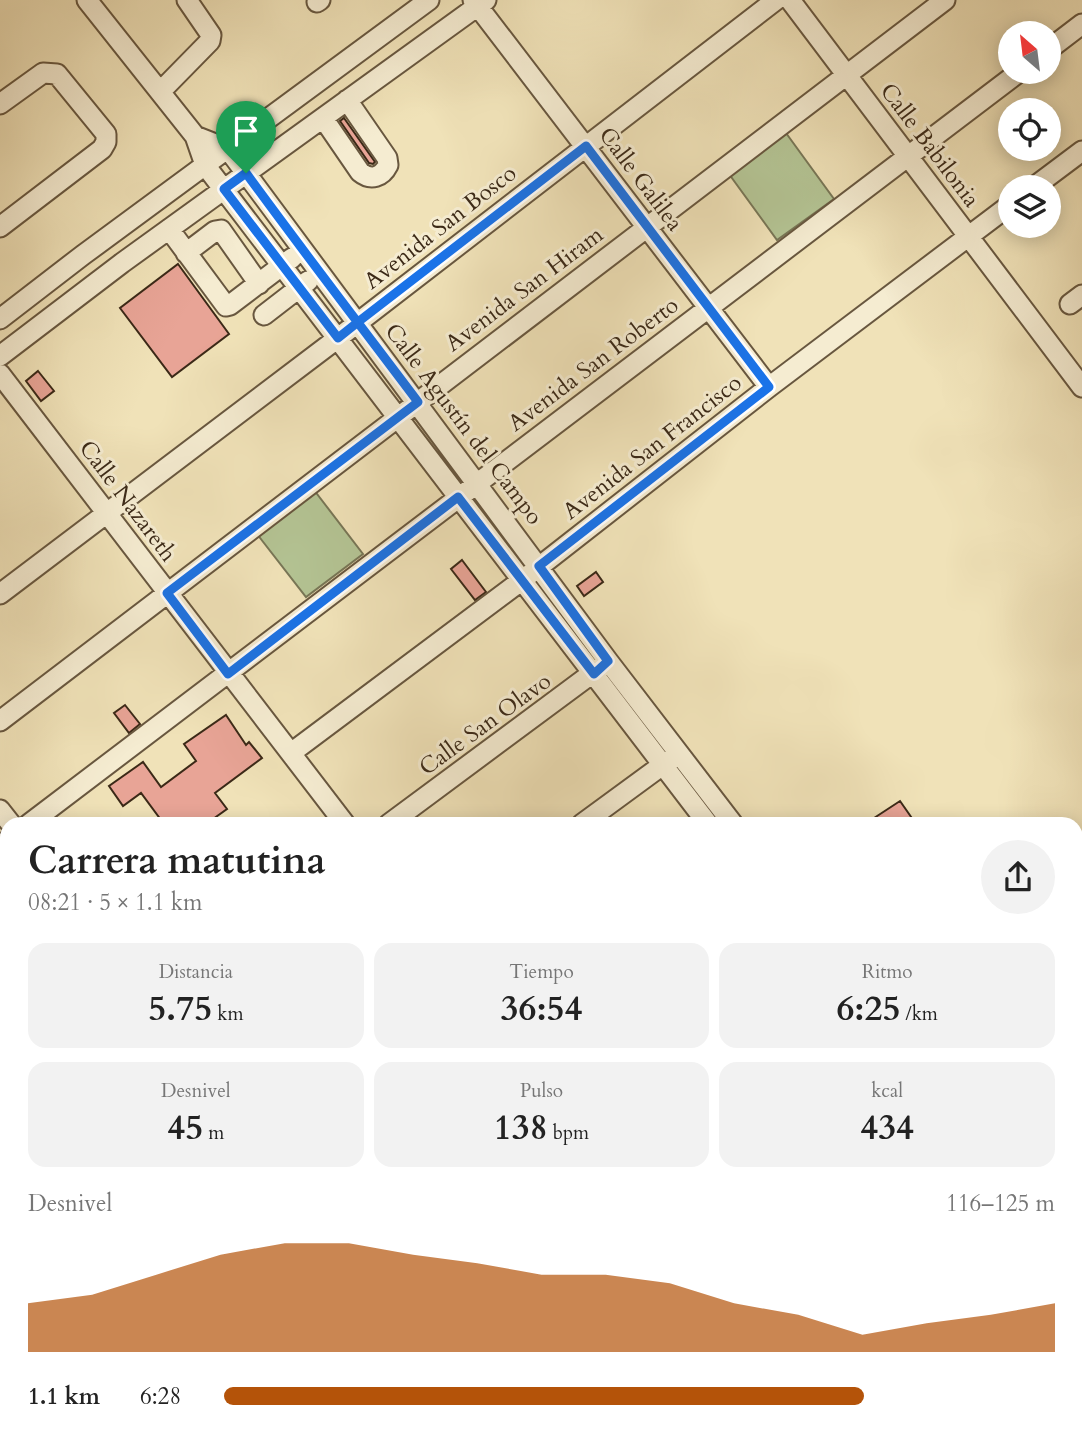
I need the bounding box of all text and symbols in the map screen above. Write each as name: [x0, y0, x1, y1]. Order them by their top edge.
north arrow: [998, 21, 1060, 84]
map controls: [998, 21, 1061, 238]
street label: Calle Babilonia: [873, 77, 987, 213]
button: locate: [998, 98, 1061, 161]
pin: [216, 101, 276, 173]
icon: arrive: [227, 112, 265, 150]
street label: Calle Galilea: [592, 121, 690, 237]
street label: Avenida San Bosco: [357, 158, 523, 296]
button: layers: [998, 175, 1061, 238]
street label: Avenida San Hiram: [439, 219, 610, 359]
street label: Avenida San Roberto: [501, 290, 685, 438]
street label: Calle Agustín del Campo: [378, 317, 550, 531]
street label: Avenida San Francisco: [556, 367, 748, 527]
street label: Calle Nazareth: [72, 434, 184, 568]
street label: Calle San Olavo: [413, 666, 557, 782]
text: Carrera matutina: [28, 835, 326, 887]
button: share: [981, 840, 1055, 914]
text: 08:21 · 5 × 1.1 km: [28, 887, 202, 918]
text: Distancia: [159, 959, 233, 985]
text: Tiempo: [509, 959, 574, 985]
text: Ritmo: [862, 959, 913, 985]
text: 5.75: [148, 985, 212, 1033]
text: 36:54: [501, 985, 582, 1033]
text: 6:25: [836, 985, 900, 1033]
text: km: [212, 1001, 243, 1027]
text: /km: [900, 1001, 938, 1027]
text: Desnivel: [161, 1078, 231, 1104]
text: Pulso: [520, 1078, 563, 1104]
text: kcal: [871, 1078, 903, 1104]
text: 45: [167, 1104, 203, 1152]
text: 138: [494, 1104, 548, 1152]
text: 434: [860, 1104, 914, 1152]
text: m: [203, 1120, 224, 1146]
text: bpm: [548, 1120, 589, 1146]
text: Desnivel: [28, 1188, 112, 1219]
text: 116–125 m: [946, 1188, 1055, 1219]
text: 1.1 km: [28, 1381, 100, 1412]
text: 6:28: [140, 1381, 181, 1412]

